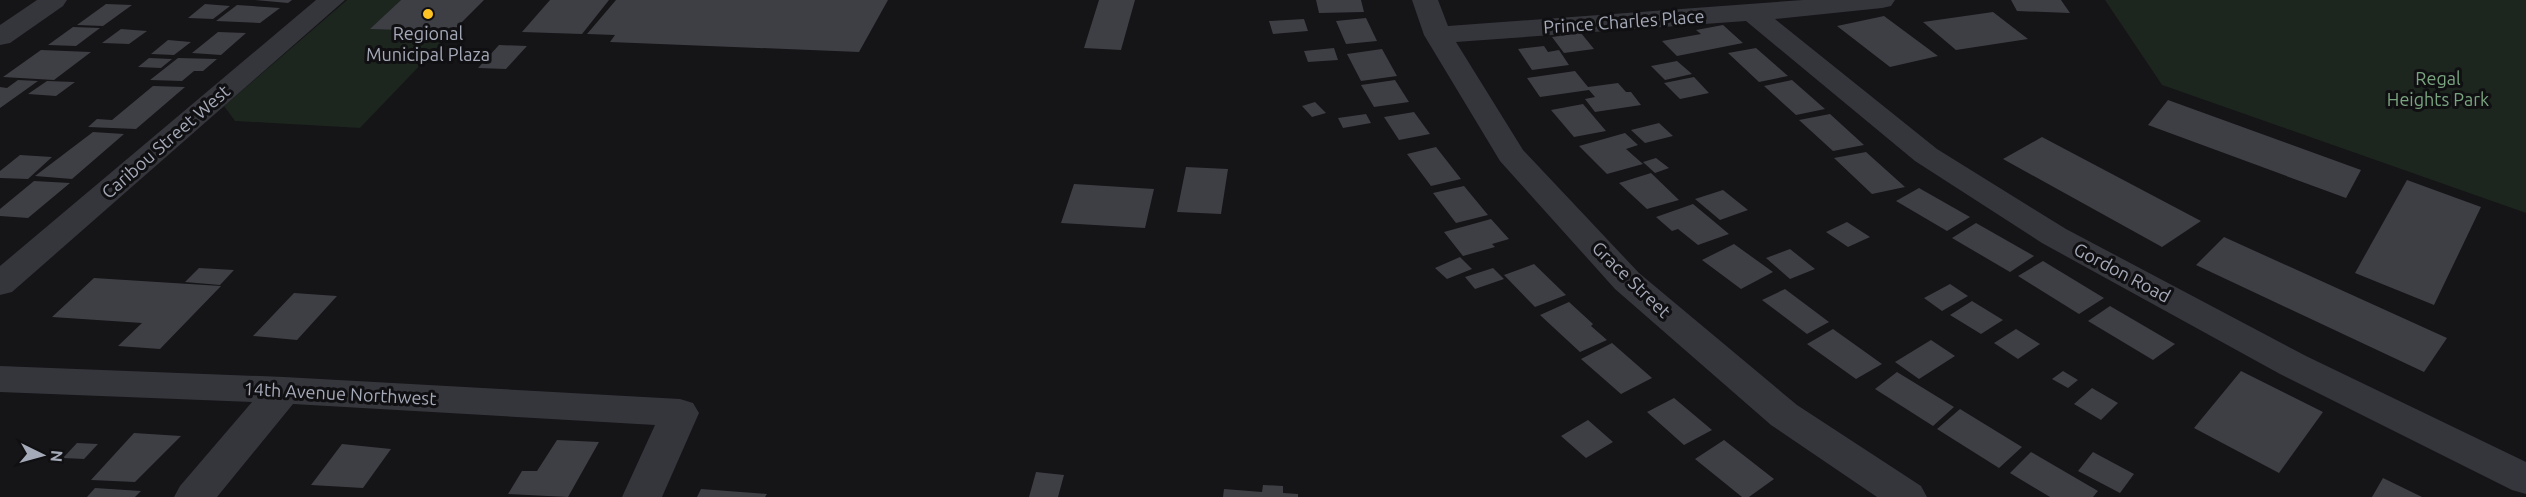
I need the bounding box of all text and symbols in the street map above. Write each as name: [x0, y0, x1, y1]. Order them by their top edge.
street label: Prince Charles Place: [1543, 5, 1705, 37]
marker: Regional Municipal Plaza: [421, 7, 435, 21]
place label: Regional Municipal Plaza: [366, 23, 490, 64]
park label: Regal Heights Park: [2387, 68, 2489, 109]
street label: Caribou Street West: [97, 80, 233, 202]
street label: Grace Street: [1589, 237, 1675, 321]
street label: Gordon Road: [2071, 238, 2174, 306]
street label: 14th Avenue Northwest: [243, 378, 437, 408]
north arrow: [12, 425, 72, 485]
text: N: [47, 450, 66, 463]

